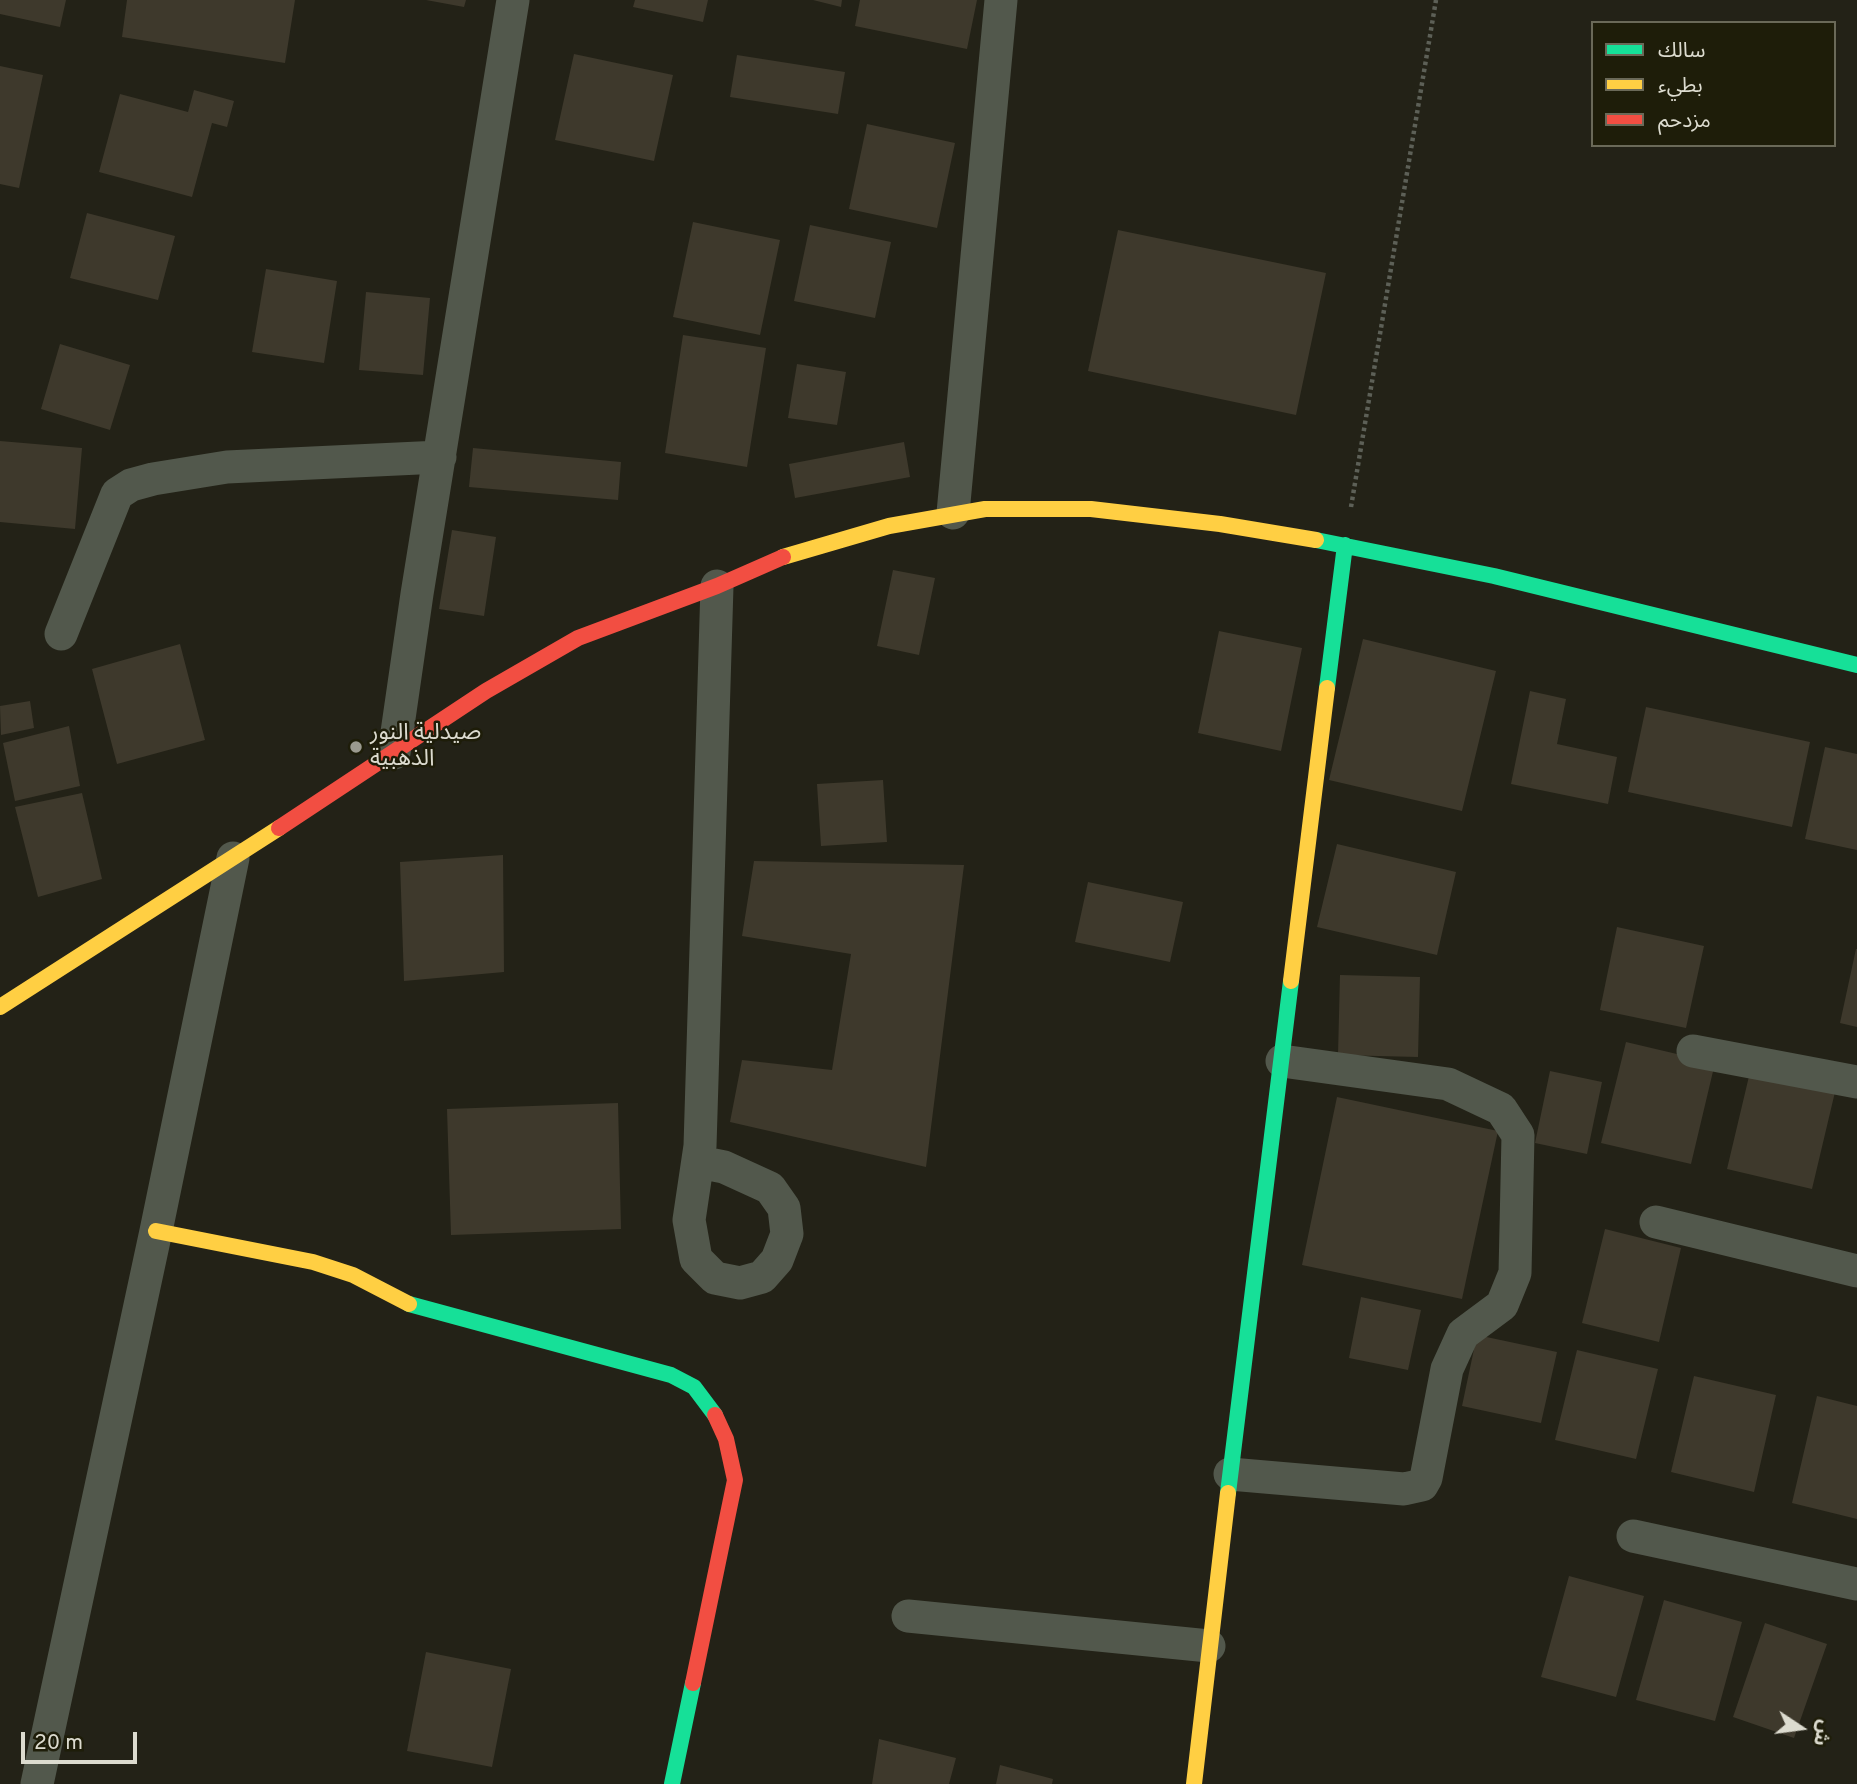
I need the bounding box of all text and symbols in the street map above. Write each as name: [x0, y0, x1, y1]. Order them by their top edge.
legend: [1591, 21, 1836, 147]
text: سالك: [1658, 38, 1705, 65]
text: بطيء: [1658, 73, 1703, 100]
text: مزدحم: [1658, 108, 1711, 135]
place label: صيدلية النور الذهبية: [370, 720, 481, 774]
marker: صيدلية النور الذهبية: [348, 739, 364, 755]
north arrow: [1766, 1693, 1836, 1763]
text: ش: [1807, 1717, 1836, 1748]
scale bar: [24, 1718, 140, 1762]
text: 20 m: [34, 1730, 83, 1757]

